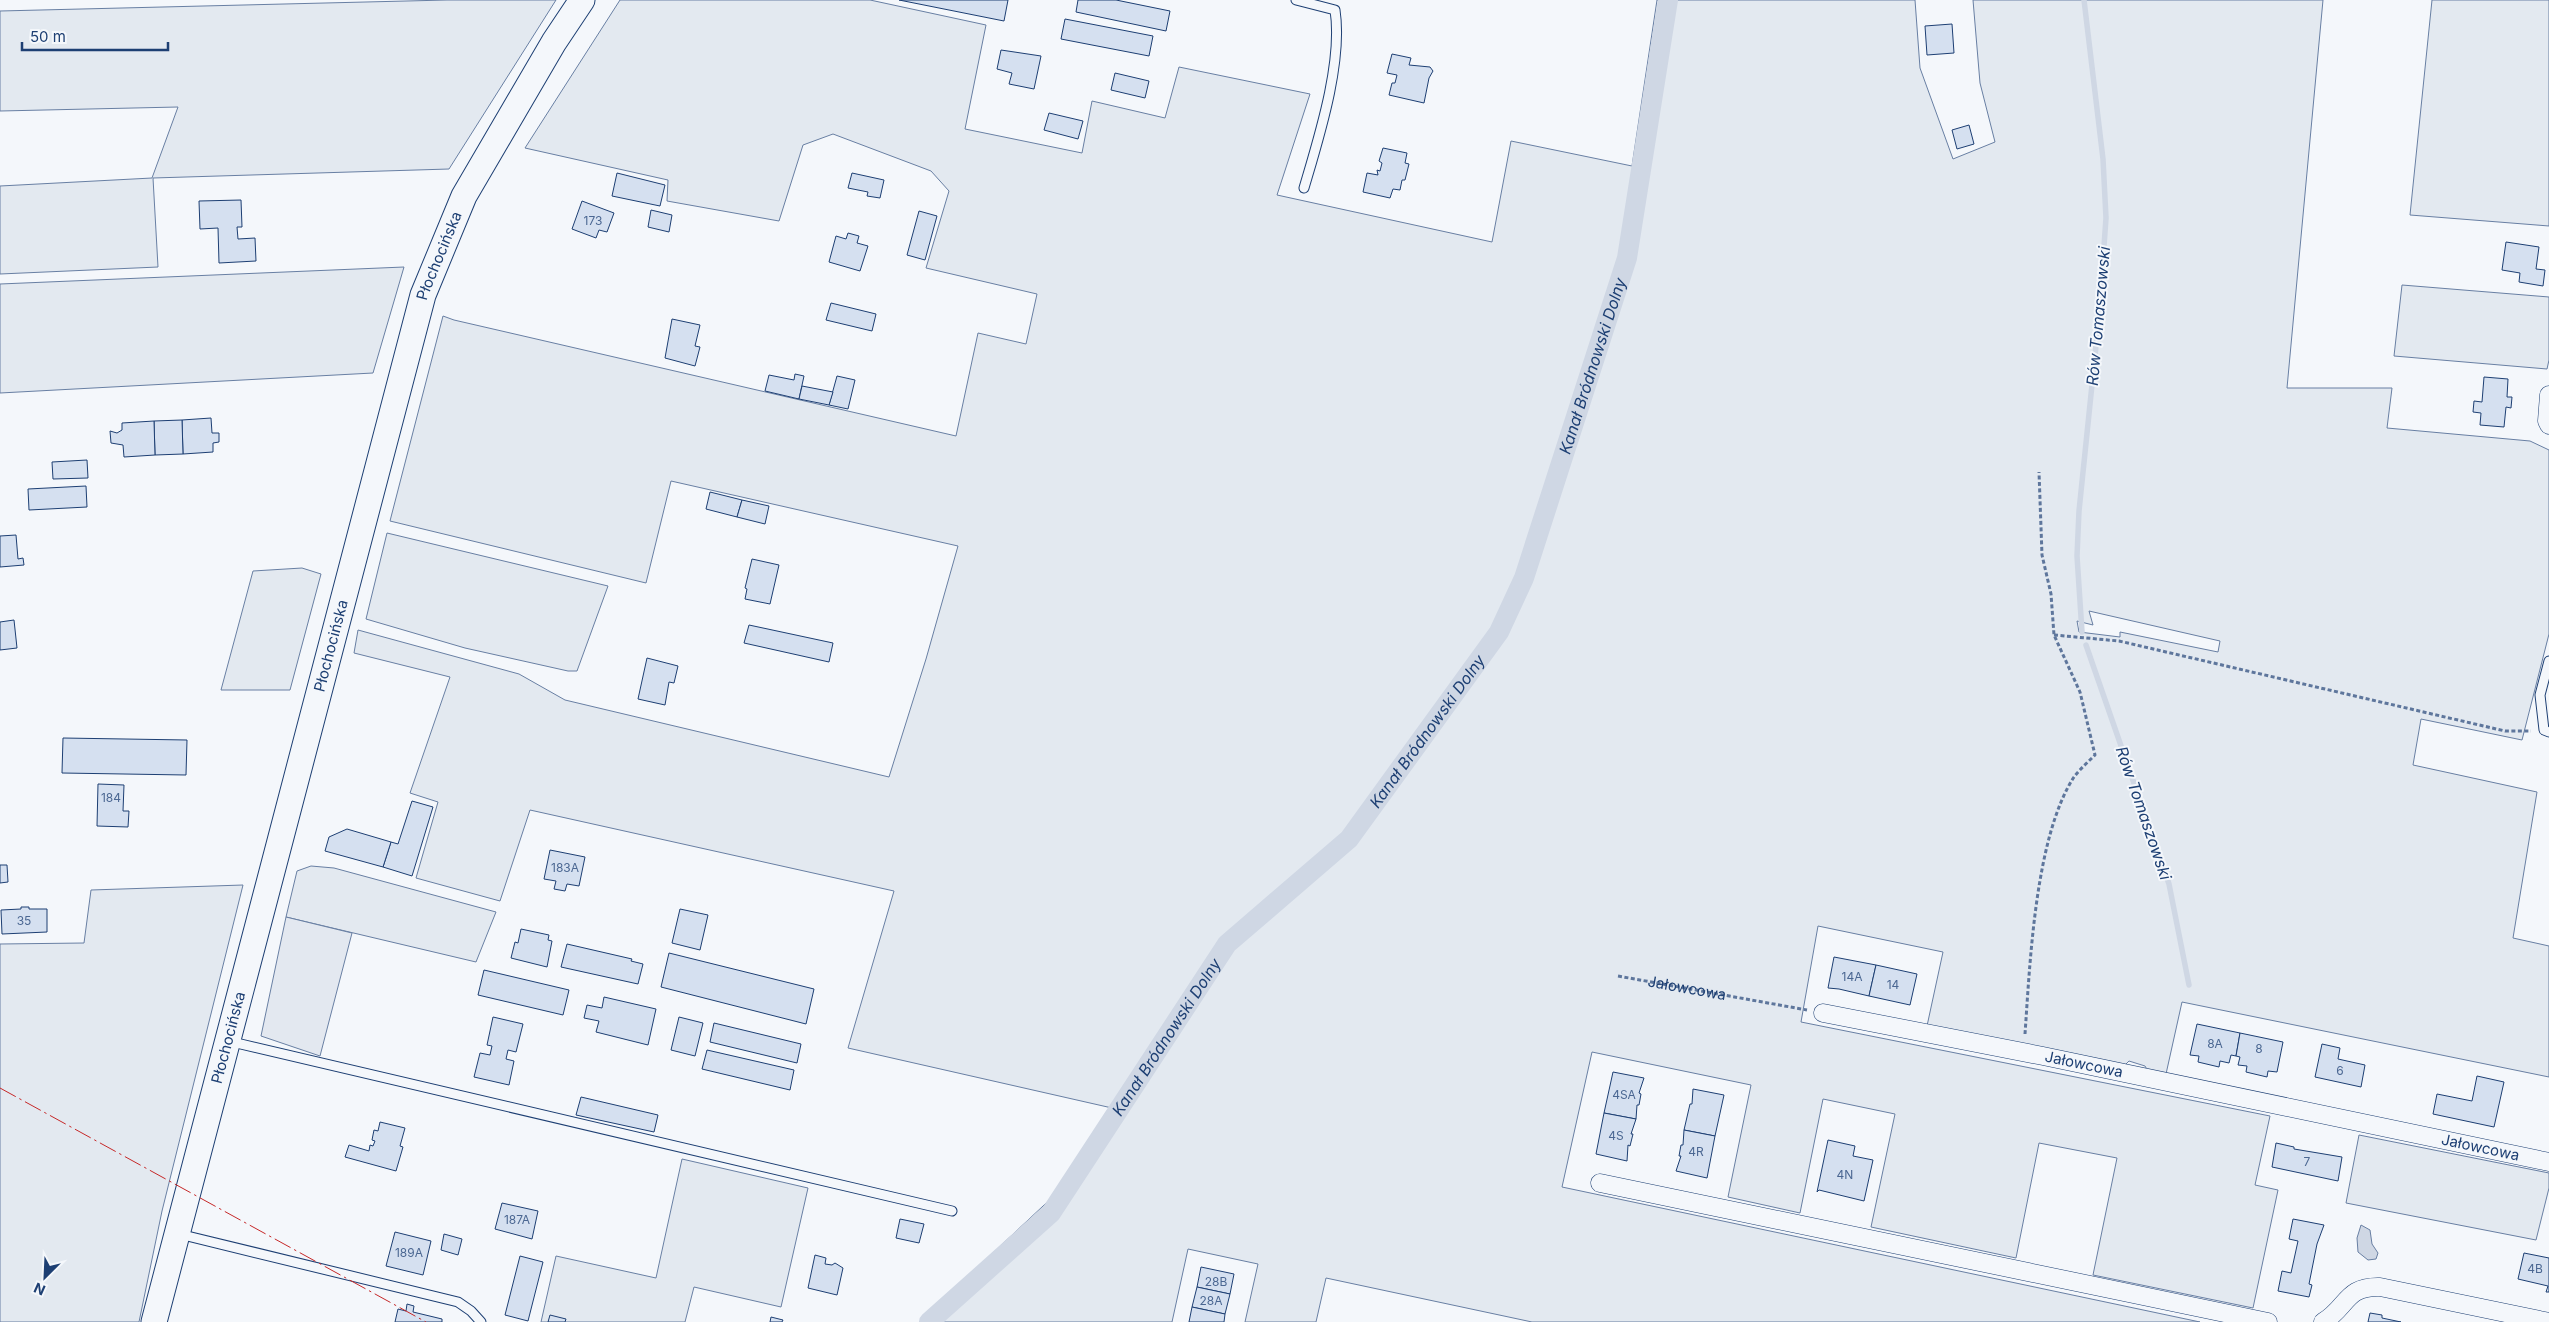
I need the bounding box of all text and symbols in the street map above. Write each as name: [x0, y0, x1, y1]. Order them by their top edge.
scale bar: [22, 20, 169, 52]
text: 50 m: [30, 27, 66, 46]
street label: Płochocińska: [412, 208, 466, 302]
house number: 173: [584, 213, 602, 228]
water label: Rów Tomaszowski: [2082, 244, 2114, 387]
water label: Kanał Bródnowski Dolny: [1555, 274, 1630, 457]
street label: Płochocińska: [309, 598, 352, 694]
water label: Kanał Bródnowski Dolny: [1365, 650, 1490, 812]
water label: Rów Tomaszowski: [2112, 744, 2177, 884]
house number: 184: [101, 790, 121, 805]
house number: 183A: [551, 860, 579, 875]
house number: 35: [17, 913, 31, 928]
water label: Kanał Bródnowski Dolny: [1107, 954, 1225, 1119]
house number: 14A: [1842, 969, 1862, 984]
street label: Jałowcowa: [1646, 972, 1728, 1004]
house number: 14: [1887, 977, 1900, 992]
street label: Płochocińska: [207, 989, 249, 1086]
house number: 8A: [2207, 1036, 2223, 1051]
house number: 8: [2255, 1041, 2263, 1056]
street label: Jałowcowa: [2043, 1047, 2125, 1082]
house number: 6: [2336, 1063, 2344, 1078]
house number: 4SA: [1612, 1087, 1636, 1102]
house number: 4S: [1608, 1128, 1624, 1143]
street label: Jałowcowa: [2440, 1130, 2521, 1165]
house number: 4R: [1688, 1144, 1704, 1159]
house number: 7: [2304, 1154, 2311, 1169]
house number: 4N: [1837, 1167, 1853, 1182]
house number: 187A: [504, 1212, 530, 1227]
house number: 189A: [395, 1245, 423, 1260]
north arrow: [20, 1252, 70, 1302]
house number: 4B: [2527, 1261, 2543, 1276]
house number: 28B: [1205, 1274, 1227, 1289]
text: N: [31, 1279, 48, 1299]
house number: 28A: [1199, 1293, 1223, 1308]

